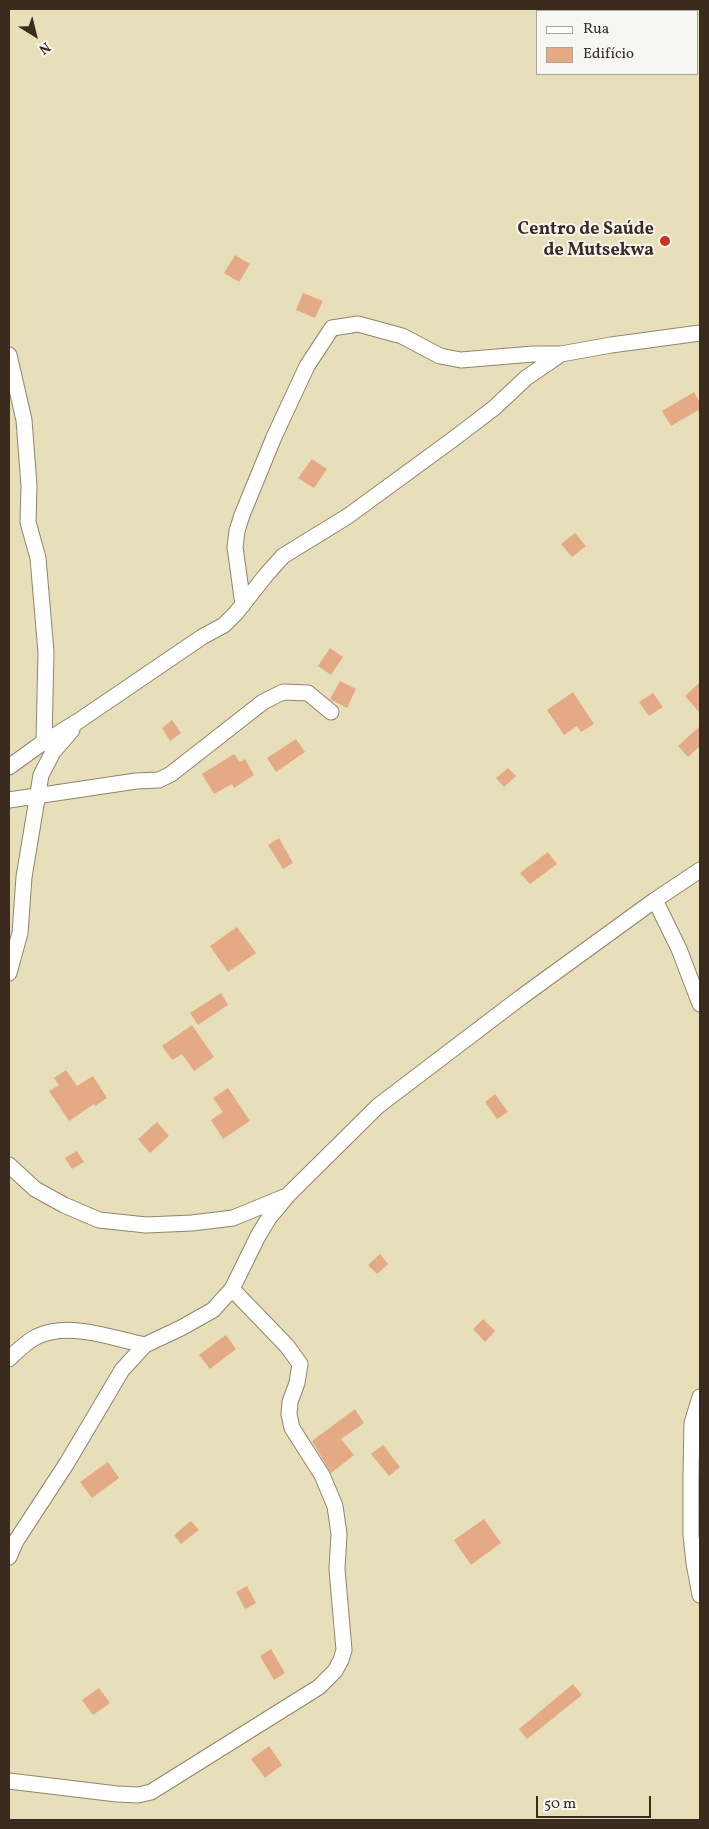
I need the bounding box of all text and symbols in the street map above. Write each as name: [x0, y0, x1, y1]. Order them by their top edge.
north arrow: [10, 10, 60, 60]
legend: [536, 10, 699, 75]
text: Rua: [583, 19, 609, 40]
text: N: [34, 37, 54, 58]
text: Edifício: [583, 44, 634, 65]
place label: Centro de Saúde de Mutsekwa: [518, 220, 654, 262]
marker: Centro de Saúde de Mutsekwa: [658, 234, 672, 248]
scale bar: [539, 1786, 654, 1818]
text: 50 m: [544, 1794, 576, 1815]

